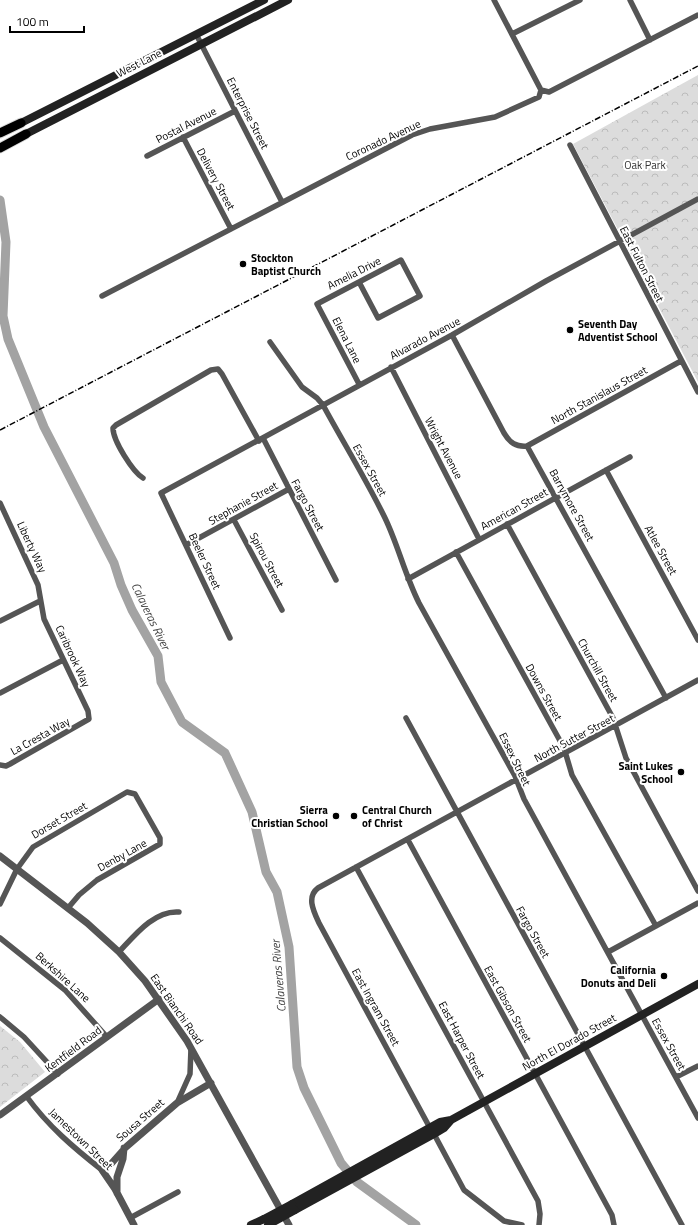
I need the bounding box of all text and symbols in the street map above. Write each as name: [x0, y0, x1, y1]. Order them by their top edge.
scale bar: [10, 8, 84, 34]
text: 100 m: [16, 12, 49, 31]
street label: West Lane: [114, 45, 165, 81]
street label: Enterprise Street: [223, 74, 273, 152]
street label: Postal Avenue: [153, 103, 219, 147]
street label: Coronado Avenue: [343, 115, 424, 164]
street label: Delivery Street: [193, 145, 239, 213]
park label: Oak Park: [624, 157, 666, 173]
street label: East Fulton Street: [616, 223, 668, 305]
place label: Stockton Baptist Church: [251, 250, 321, 279]
street label: Amelia Drive: [324, 252, 384, 293]
marker: Stockton Baptist Church: [238, 259, 248, 269]
street label: Alvarado Avenue: [387, 313, 463, 363]
street label: Elena Lane: [328, 314, 366, 366]
place label: Seventh Day Adventist School: [578, 316, 658, 345]
marker: Seventh Day Adventist School: [565, 325, 575, 335]
street label: North Stanislaus Street: [548, 362, 650, 428]
street label: Wright Avenue: [421, 414, 467, 482]
street label: Essex Street: [349, 441, 391, 499]
street label: Barrymore Street: [546, 466, 599, 544]
street label: Fargo Street: [288, 476, 328, 534]
street label: Stephanie Street: [205, 477, 281, 529]
street label: American Street: [478, 484, 551, 534]
street label: Liberty Way: [13, 519, 51, 576]
street label: Atlee Street: [641, 522, 681, 578]
street label: Beeler Street: [185, 530, 225, 592]
street label: Spirou Street: [246, 530, 288, 590]
water label: Calaveras River: [127, 579, 176, 655]
street label: Caribrook Way: [52, 622, 95, 690]
street label: Churchill Street: [574, 635, 622, 705]
street label: Downs Street: [522, 661, 566, 724]
street label: North Sutter Street: [531, 710, 617, 766]
street label: La Cresta Way: [7, 713, 73, 759]
street label: Essex Street: [495, 730, 535, 789]
place label: Saint Lukes School: [618, 758, 673, 787]
marker: Saint Lukes School: [676, 767, 686, 777]
street label: Dorset Street: [28, 798, 90, 842]
place label: Sierra Christian School: [251, 802, 328, 831]
place label: Central Church of Christ: [362, 802, 432, 831]
marker: Sierra Christian School: [331, 811, 341, 821]
marker: Central Church of Christ: [349, 811, 359, 821]
street label: Denby Lane: [94, 835, 150, 875]
street label: Fargo Street: [512, 903, 554, 961]
water label: Calaveras River: [265, 937, 291, 1013]
street label: Berkshire Lane: [32, 948, 94, 1006]
place label: California Donuts and Deli: [581, 962, 656, 991]
street label: East Gibson Street: [480, 963, 536, 1045]
street label: East Ingram Street: [348, 965, 404, 1049]
street label: East Bianchi Road: [147, 970, 207, 1048]
marker: California Donuts and Deli: [659, 971, 669, 981]
street label: East Harper Street: [435, 998, 489, 1082]
street label: North El Dorado Street: [519, 1010, 619, 1074]
street label: Essex Street: [648, 1015, 690, 1073]
street label: Kentfield Road: [41, 1022, 105, 1076]
street label: Sousa Street: [112, 1095, 168, 1145]
street label: Jamestown Street: [46, 1104, 117, 1174]

